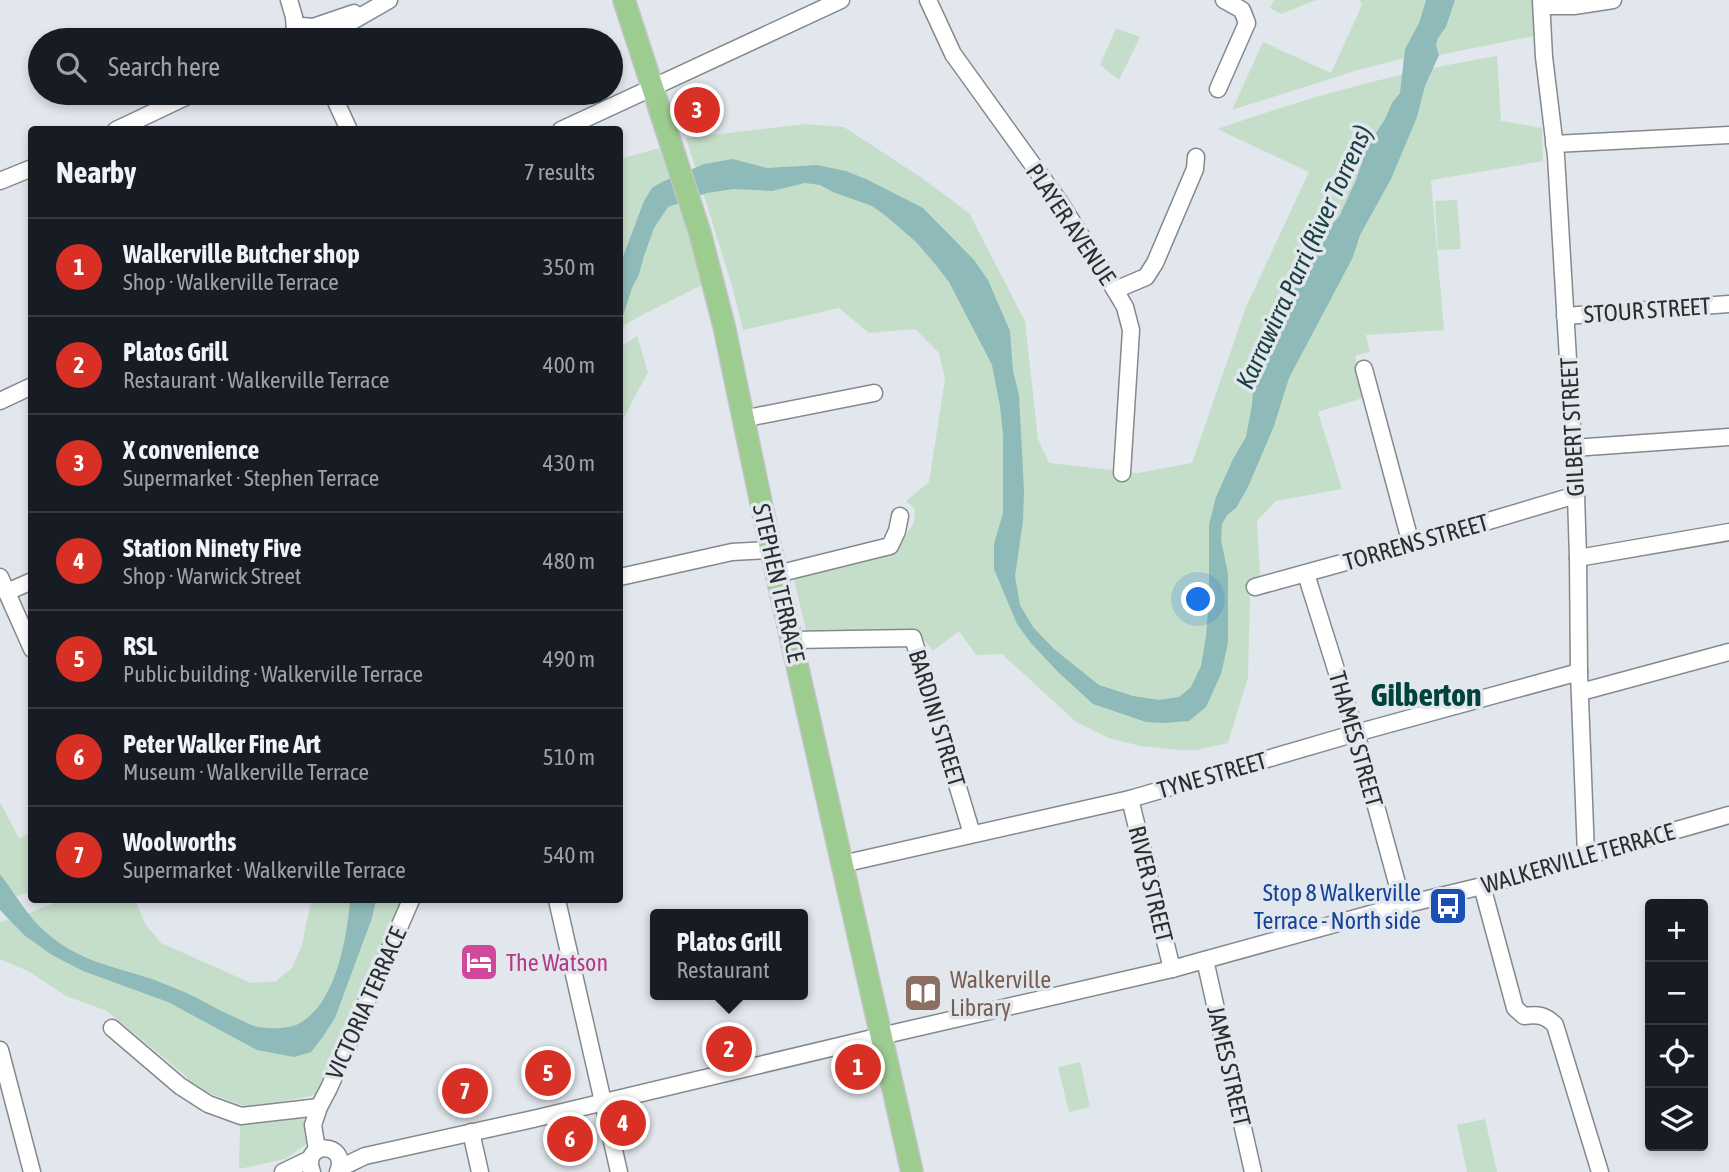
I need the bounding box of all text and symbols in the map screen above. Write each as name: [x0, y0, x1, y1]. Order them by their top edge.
search box: [28, 28, 623, 105]
icon: search: [52, 48, 90, 86]
text: Search here: [108, 52, 220, 82]
pin: 3: [674, 84, 720, 136]
water label: Karrawirra Parri (River Torrens): [1230, 120, 1378, 394]
text: Nearby: [56, 155, 136, 189]
text: 7 results: [524, 159, 595, 185]
street label: PLAYER AVENUE: [1021, 159, 1121, 289]
text: Walkerville Butcher shop: [123, 239, 360, 269]
text: 1: [74, 254, 84, 280]
text: 350 m: [543, 254, 595, 280]
text: Shop · Walkerville Terrace: [123, 269, 339, 295]
street label: STOUR STREET: [1583, 292, 1712, 328]
text: Platos Grill: [123, 337, 228, 367]
text: 2: [74, 352, 84, 378]
text: 400 m: [543, 352, 595, 378]
street label: GILBERT STREET: [1555, 356, 1589, 497]
text: Restaurant · Walkerville Terrace: [123, 367, 389, 393]
text: X convenience: [123, 435, 259, 465]
text: 3: [74, 450, 84, 476]
text: 430 m: [543, 450, 595, 476]
text: Supermarket · Stephen Terrace: [123, 465, 379, 491]
street label: STEPHEN TERRACE: [748, 501, 810, 665]
street label: TORRENS STREET: [1340, 508, 1492, 576]
text: Station Ninety Five: [123, 533, 302, 563]
text: 4: [74, 548, 84, 574]
text: 480 m: [543, 548, 595, 574]
text: Shop · Warwick Street: [123, 563, 301, 589]
your location: [1181, 582, 1215, 616]
text: RSL: [123, 631, 157, 661]
text: 5: [74, 646, 84, 672]
text: 490 m: [543, 646, 595, 672]
street label: BARDINI STREET: [903, 646, 971, 790]
text: Public building · Walkerville Terrace: [123, 661, 423, 687]
street label: THAMES STREET: [1324, 668, 1388, 810]
district label: Gilberton: [1370, 676, 1482, 713]
text: Peter Walker Fine Art: [123, 729, 321, 759]
text: 6: [74, 744, 84, 770]
text: 510 m: [543, 744, 595, 770]
street label: TYNE STREET: [1154, 746, 1270, 803]
text: Museum · Walkerville Terrace: [123, 759, 369, 785]
street label: WALKERVILLE TERRACE: [1479, 818, 1677, 898]
street label: RIVER STREET: [1124, 823, 1179, 945]
text: Woolworths: [123, 827, 236, 857]
text: 7: [74, 842, 84, 868]
text: 540 m: [543, 842, 595, 868]
text: Supermarket · Walkerville Terrace: [123, 857, 406, 883]
place label: Stop 8 Walkerville Terrace - North side: [1253, 879, 1421, 934]
bus stop icon: Stop 8 Walkerville Terrace - North side: [1427, 885, 1469, 927]
map controls: [1645, 899, 1708, 1151]
button: +: [1645, 899, 1708, 962]
popup: [650, 909, 808, 1000]
street label: VICTORIA TERRACE: [320, 923, 412, 1083]
text: Platos Grill: [676, 927, 782, 957]
hotel icon: The Watson: [458, 941, 500, 983]
place label: The Watson: [506, 949, 608, 976]
text: Restaurant: [676, 957, 770, 983]
button: −: [1645, 962, 1708, 1025]
place label: Walkerville Library: [950, 966, 1051, 1021]
library icon: Walkerville Library: [902, 972, 944, 1014]
street label: JAMES STREET: [1202, 1003, 1256, 1129]
pin: 2: [706, 1023, 752, 1075]
button: locate: [1645, 1025, 1708, 1088]
pin: 1: [835, 1041, 881, 1093]
pin: 5: [525, 1047, 571, 1099]
pin: 7: [442, 1065, 488, 1117]
button: layers: [1645, 1088, 1708, 1151]
pin: 4: [600, 1097, 646, 1149]
pin: 6: [547, 1113, 593, 1165]

